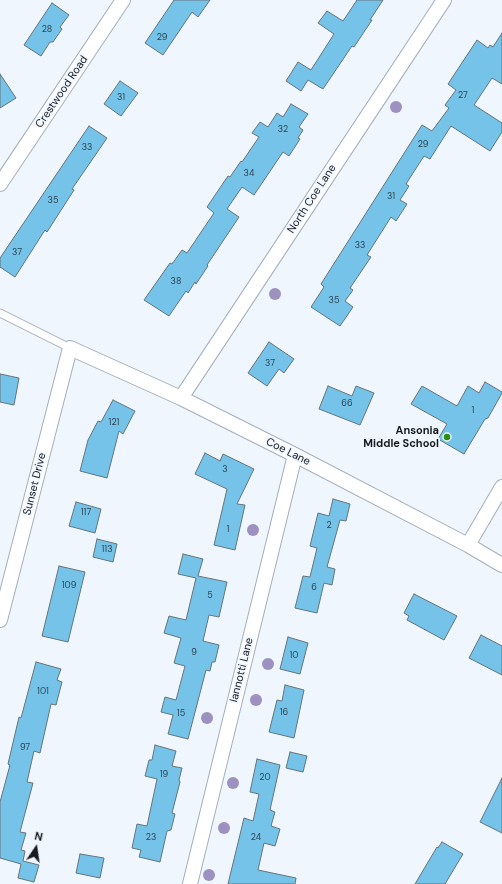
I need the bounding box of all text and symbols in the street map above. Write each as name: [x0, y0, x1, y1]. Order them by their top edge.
house number: 28: [42, 25, 52, 35]
house number: 29: [157, 33, 167, 43]
street label: Crestwood Road: [33, 53, 91, 131]
house number: 27: [458, 91, 468, 101]
house number: 31: [117, 93, 125, 103]
house number: 32: [278, 125, 288, 135]
house number: 29: [418, 140, 428, 150]
house number: 33: [82, 143, 92, 153]
street label: North Coe Lane: [285, 162, 339, 236]
house number: 34: [244, 169, 254, 179]
house number: 31: [387, 192, 395, 202]
house number: 35: [48, 196, 58, 206]
house number: 33: [355, 241, 365, 251]
house number: 37: [12, 248, 22, 258]
house number: 38: [171, 277, 181, 287]
house number: 35: [329, 296, 339, 306]
house number: 37: [265, 359, 275, 369]
house number: 66: [341, 399, 353, 409]
house number: 1: [472, 406, 474, 416]
house number: 121: [109, 418, 119, 428]
place label: Ansonia Middle School: [363, 424, 439, 450]
marker: Ansonia Middle School: [442, 432, 452, 442]
street label: Coe Lane: [264, 435, 312, 469]
street label: Sunset Drive: [21, 451, 49, 517]
house number: 3: [222, 465, 228, 475]
house number: 117: [81, 508, 91, 518]
house number: 2: [326, 521, 332, 531]
house number: 1: [227, 525, 229, 535]
house number: 113: [102, 545, 112, 555]
house number: 109: [62, 581, 76, 591]
house number: 6: [311, 583, 317, 593]
house number: 5: [207, 591, 213, 601]
street label: Iannotti Lane: [228, 636, 256, 704]
house number: 9: [191, 648, 197, 658]
house number: 10: [290, 651, 298, 661]
house number: 101: [37, 687, 49, 697]
house number: 16: [280, 708, 288, 718]
house number: 15: [177, 709, 185, 719]
house number: 97: [20, 743, 30, 753]
house number: 19: [160, 770, 168, 780]
house number: 20: [259, 773, 271, 783]
north arrow: [16, 828, 56, 868]
text: N: [33, 829, 44, 844]
house number: 23: [146, 833, 156, 843]
house number: 24: [251, 833, 261, 843]

